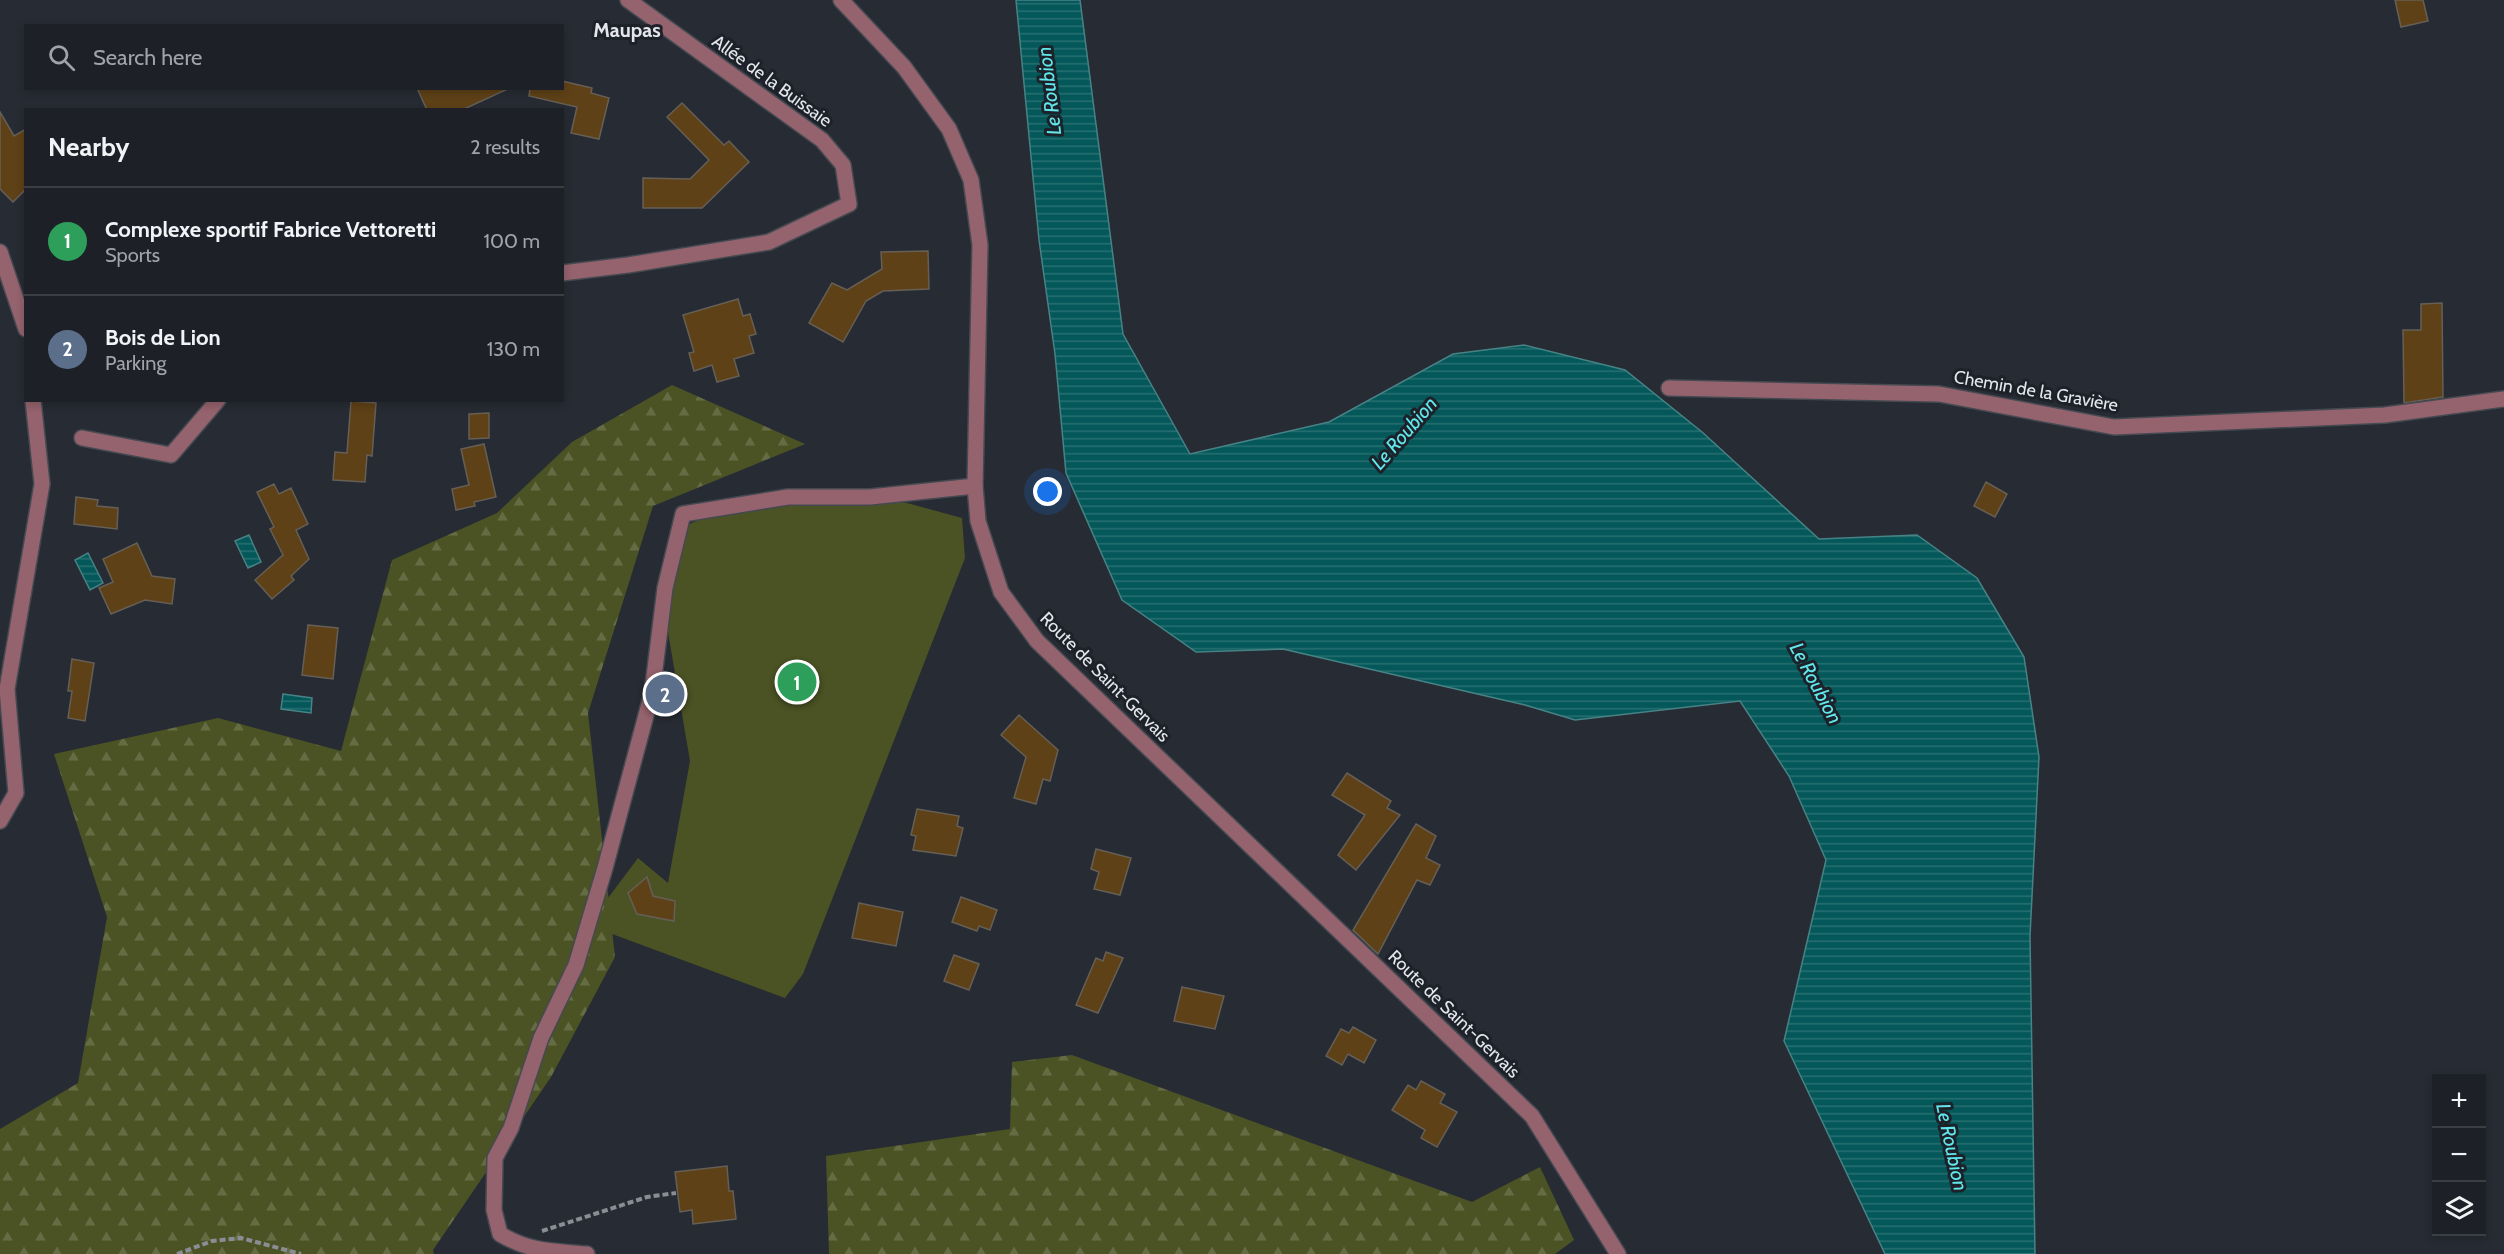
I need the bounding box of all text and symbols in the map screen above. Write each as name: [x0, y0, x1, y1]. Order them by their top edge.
district label: Maupas: [593, 18, 661, 42]
search box: [24, 24, 564, 90]
street label: Allée de la Buissaie: [708, 30, 836, 132]
icon: search: [45, 41, 78, 74]
text: Search here: [93, 44, 202, 71]
water label: Le Roubion: [1032, 46, 1066, 136]
text: Nearby: [48, 131, 129, 163]
text: 2 results: [470, 135, 540, 159]
text: Complexe sportif Fabrice Vettoretti: [105, 216, 436, 243]
text: 1: [64, 229, 71, 253]
text: 100 m: [484, 229, 540, 253]
text: Sports: [105, 243, 160, 267]
text: Bois de Lion: [105, 324, 221, 351]
text: 2: [62, 337, 73, 361]
text: 130 m: [487, 337, 540, 361]
text: Parking: [105, 351, 166, 375]
street label: Chemin de la Gravière: [1952, 366, 2120, 416]
water label: Le Roubion: [1366, 392, 1442, 474]
your location: [1033, 477, 1062, 506]
street label: Route de Saint-Gervais: [1036, 608, 1174, 746]
water label: Le Roubion: [1785, 638, 1847, 728]
pin: 1: [778, 660, 816, 704]
pin: 2: [646, 672, 684, 716]
street label: Route de Saint-Gervais: [1384, 945, 1524, 1083]
map controls: [2432, 1074, 2486, 1236]
button: +: [2432, 1074, 2486, 1128]
water label: Le Roubion: [1931, 1101, 1973, 1193]
button: −: [2432, 1128, 2486, 1182]
button: layers: [2432, 1182, 2486, 1236]

